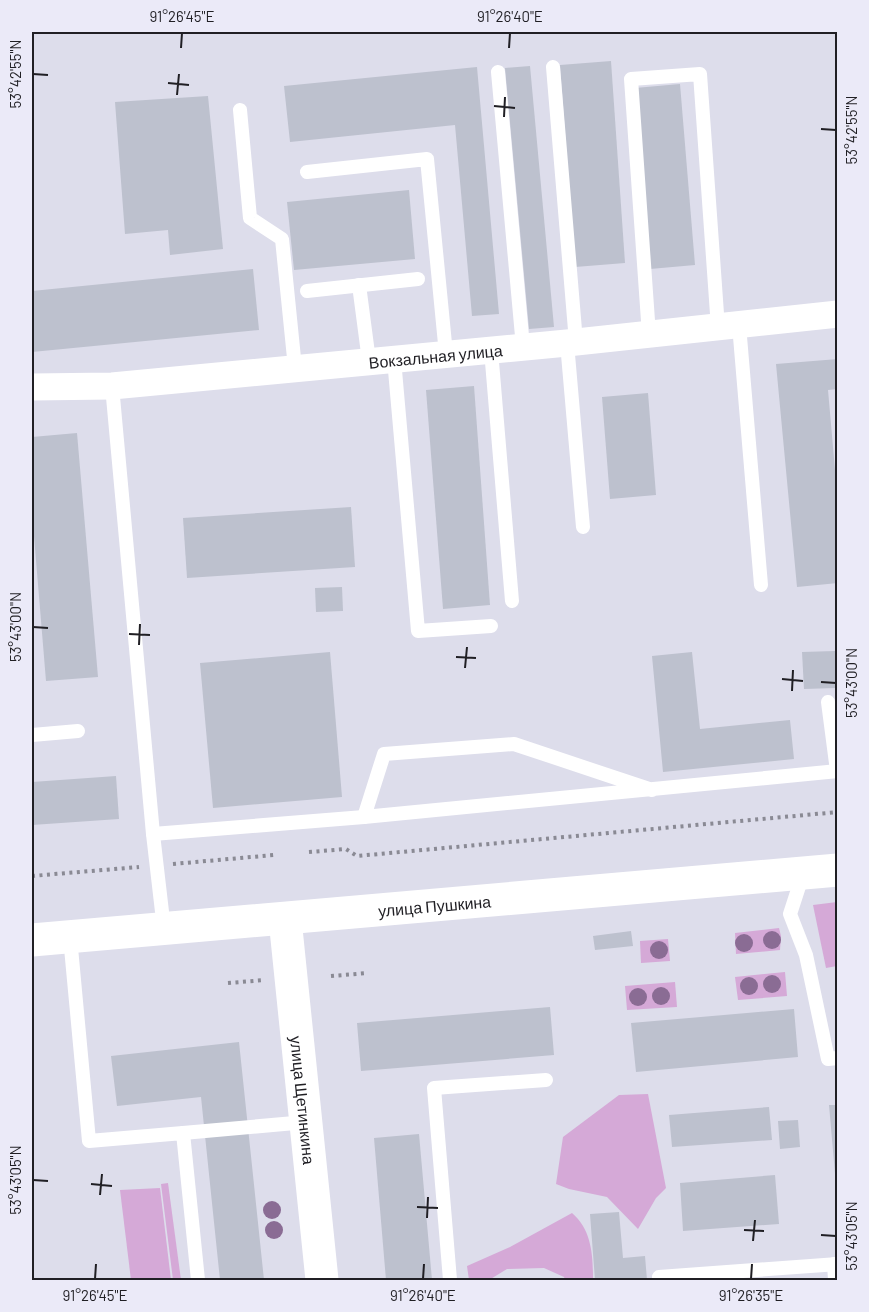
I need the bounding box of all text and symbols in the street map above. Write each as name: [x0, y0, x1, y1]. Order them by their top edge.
text: 91°26'45"E: [149, 7, 215, 25]
text: 91°26'40"E: [477, 7, 543, 25]
text: 53°42'55"N: [6, 40, 24, 108]
text: 53°42'55"N: [842, 96, 860, 164]
street label: Вокзальная улица: [368, 340, 503, 371]
text: 53°43'00"N: [6, 592, 24, 662]
text: 53°43'00"N: [842, 648, 860, 718]
street label: улица Пушкина: [377, 891, 492, 919]
street label: улица Щетинкина: [288, 1035, 320, 1165]
text: 53°43'05"N: [6, 1145, 24, 1215]
text: 53°43'05"N: [842, 1201, 860, 1271]
text: 91°26'45"E: [62, 1286, 128, 1304]
text: 91°26'40"E: [390, 1286, 456, 1304]
text: 91°26'35"E: [719, 1286, 783, 1304]

